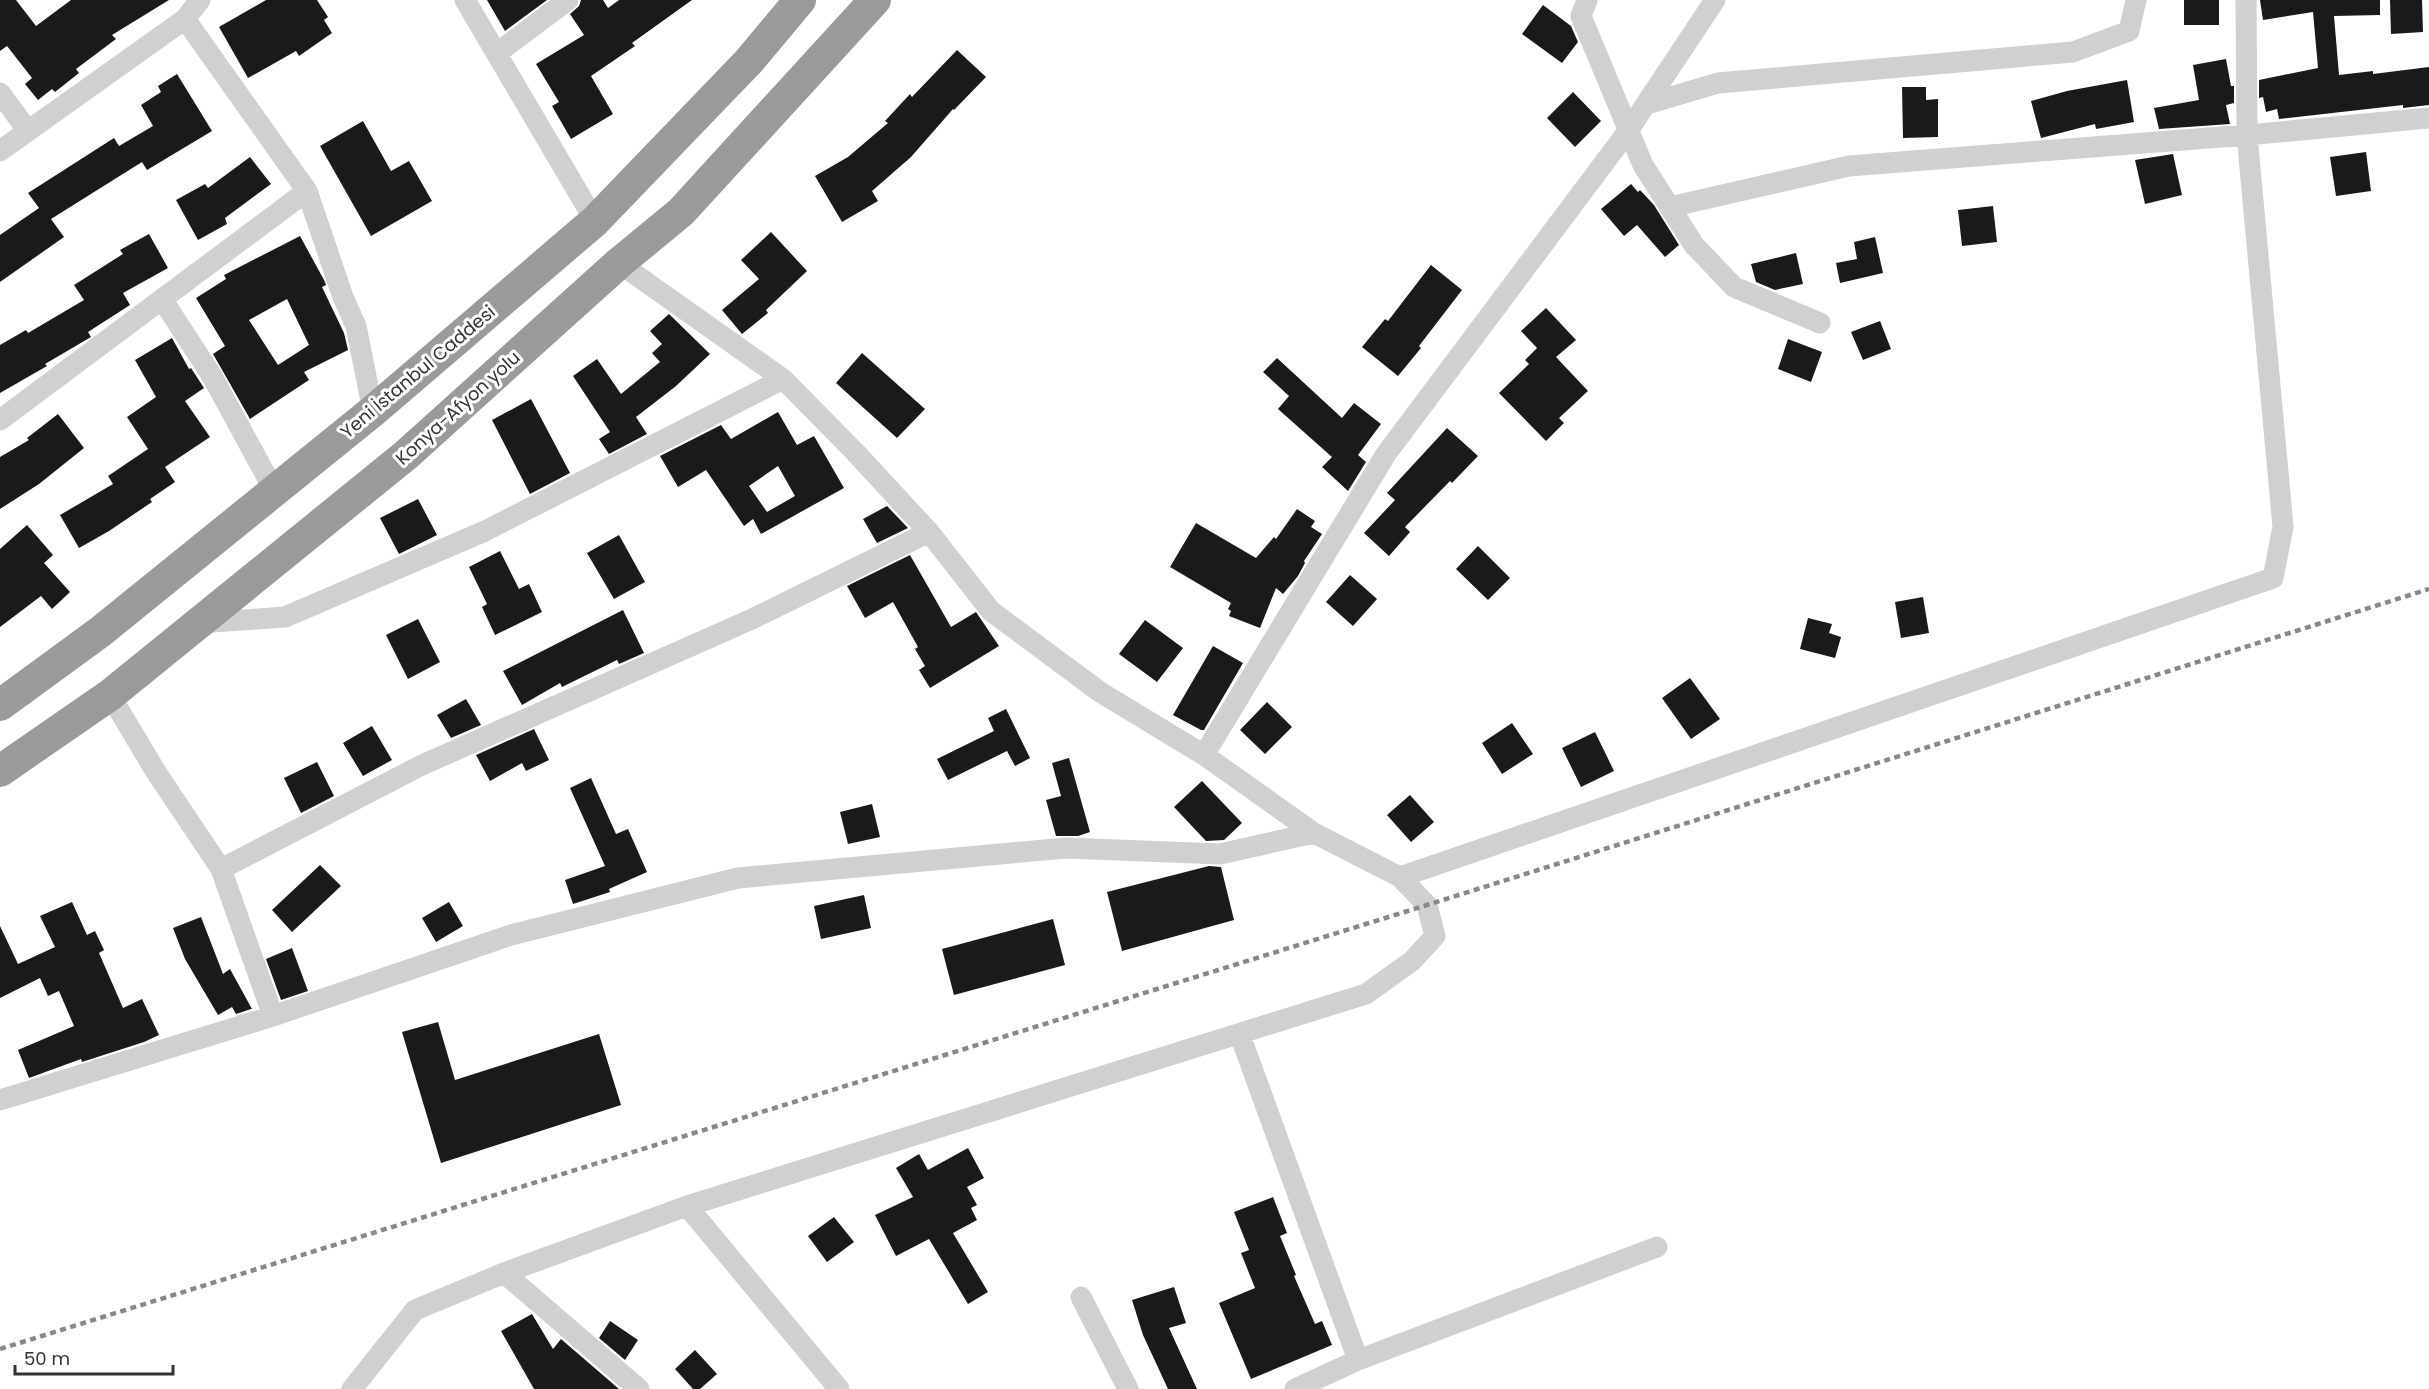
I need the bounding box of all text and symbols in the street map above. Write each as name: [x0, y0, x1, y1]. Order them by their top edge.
street label: Yeni İstanbul Caddesi: [335, 299, 500, 444]
street label: Konya-Afyon yolu: [390, 345, 525, 470]
scale bar: [15, 1338, 172, 1376]
text: 50 m: [24, 1346, 70, 1371]

